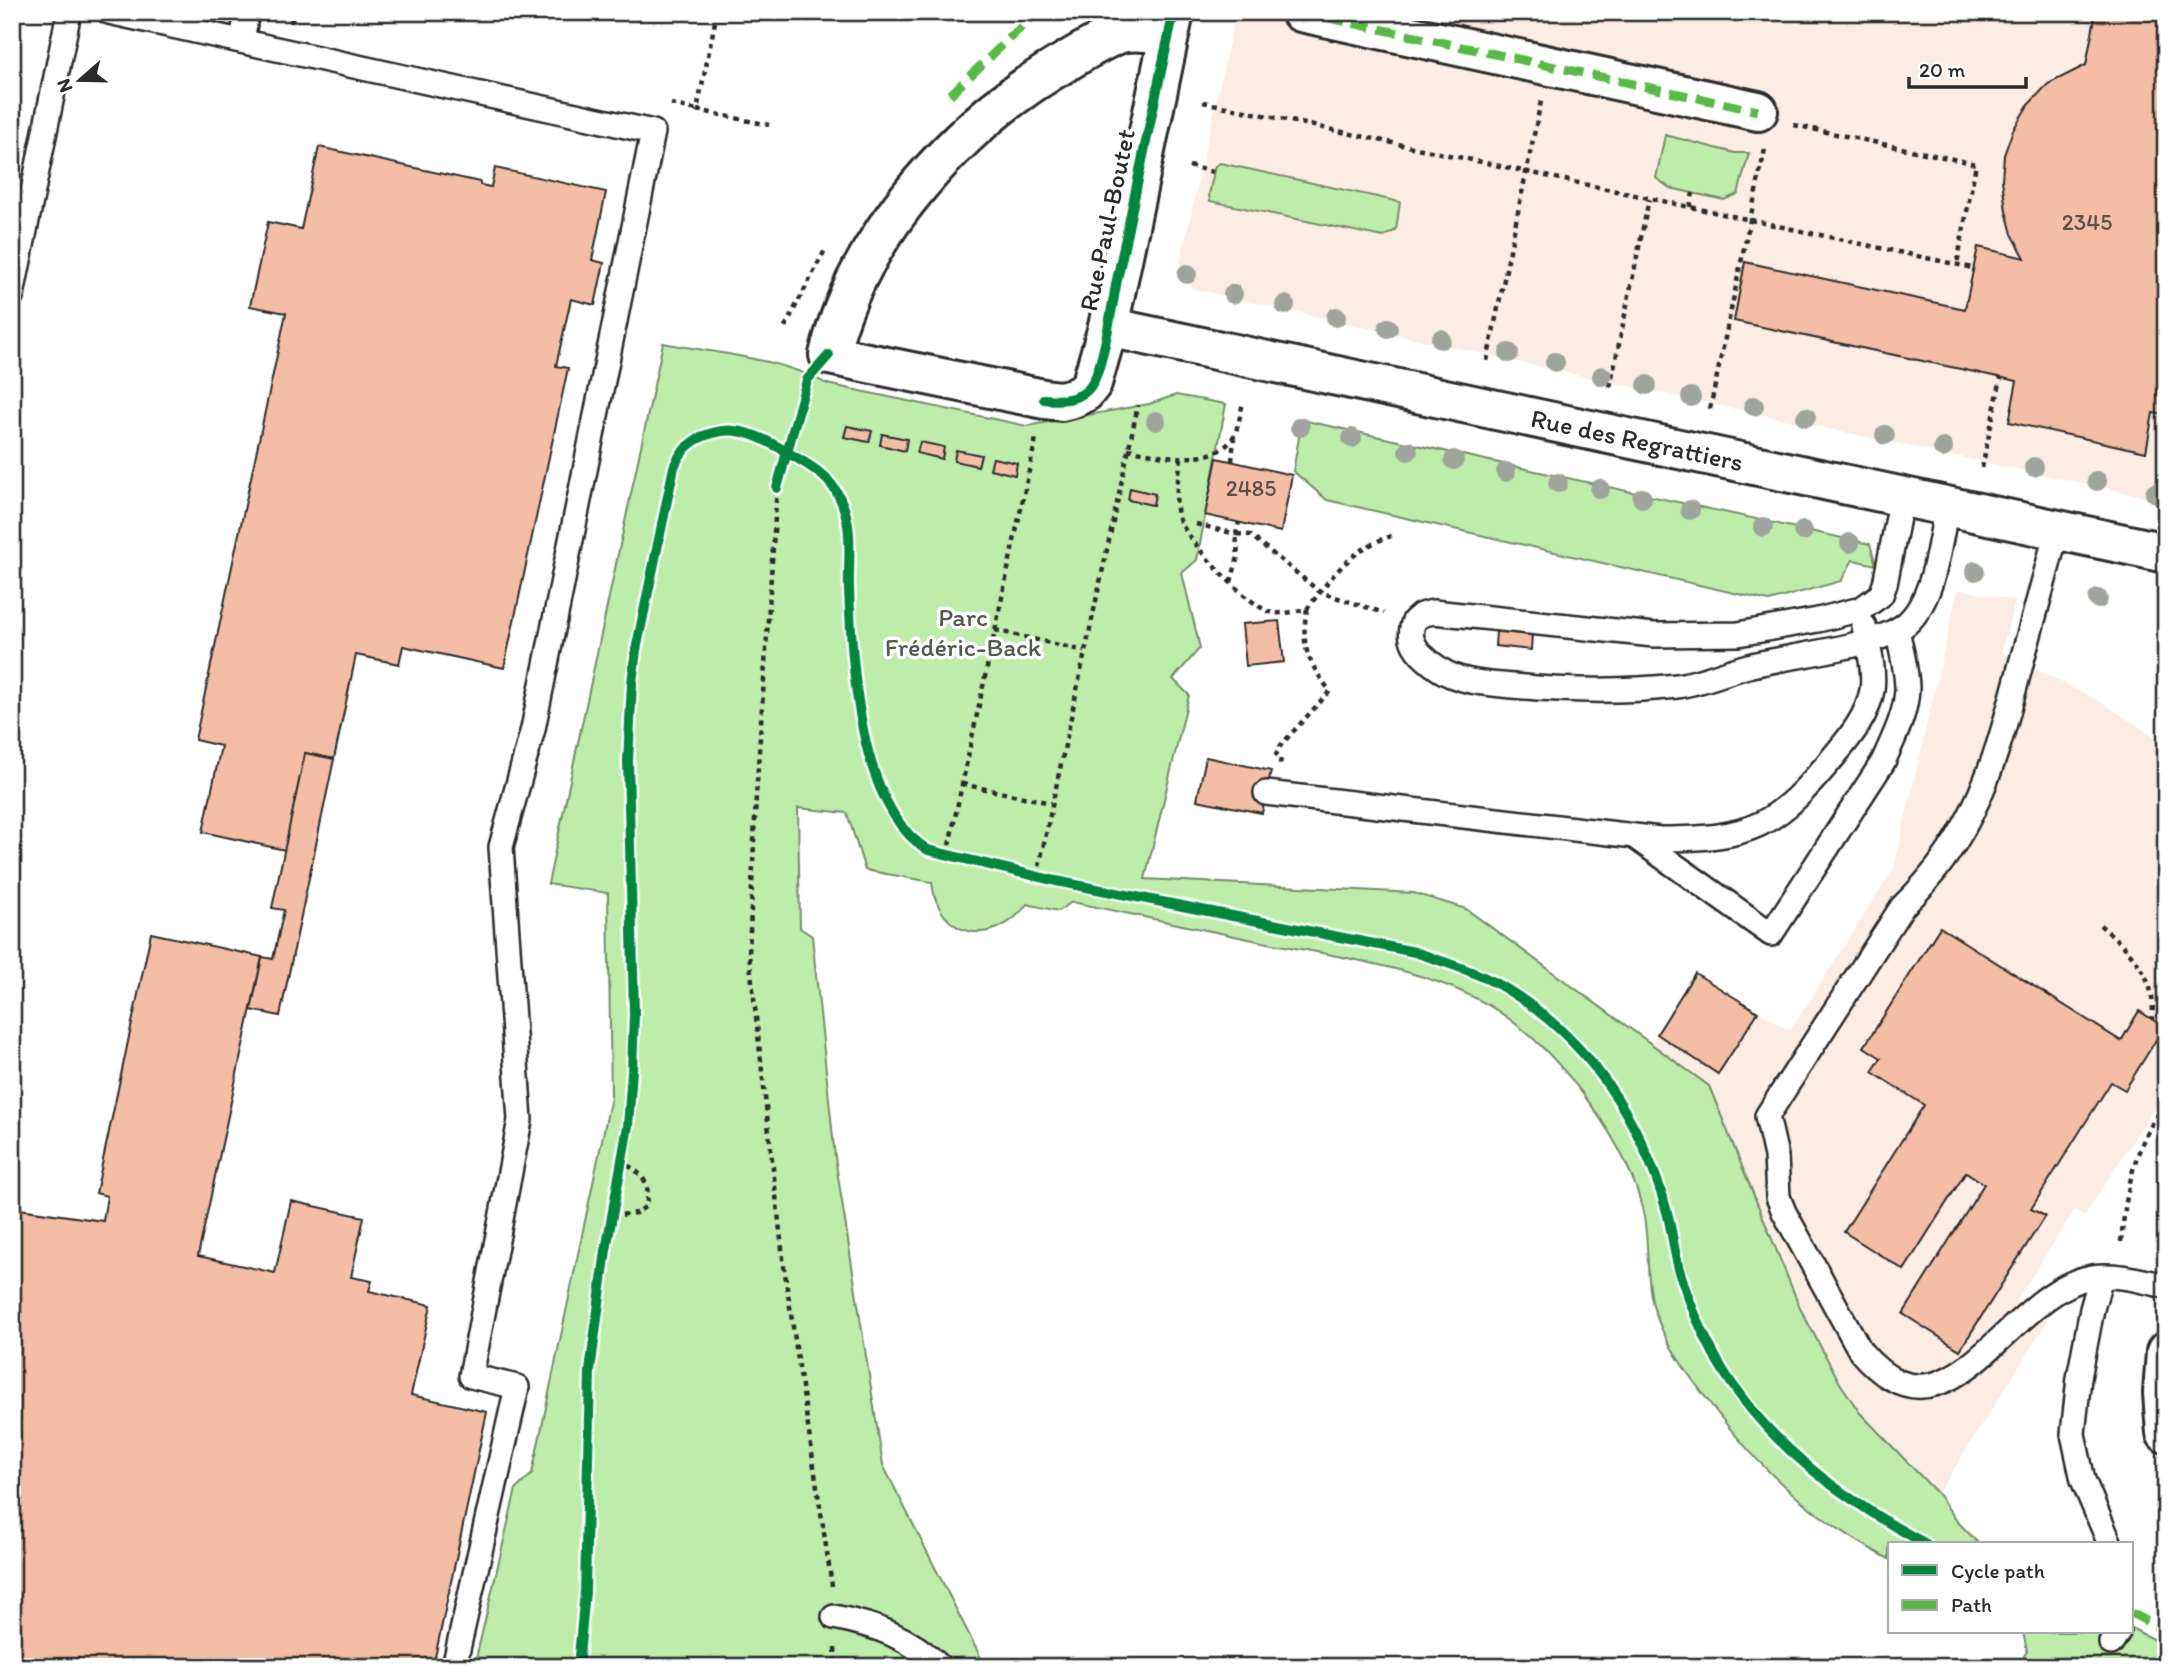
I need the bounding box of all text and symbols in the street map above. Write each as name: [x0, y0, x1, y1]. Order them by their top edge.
north arrow: [46, 46, 116, 116]
scale bar: [1909, 46, 2026, 90]
text: 20 m: [1919, 57, 1966, 82]
text: N: [51, 76, 77, 96]
street label: Rue Paul-Boutet: [1072, 126, 1142, 314]
house number: 2345: [2062, 208, 2112, 236]
street label: Rue des Regrattiers: [1528, 402, 1746, 478]
house number: 2485: [1226, 474, 1276, 502]
park label: Parc Frédéric-Back: [885, 601, 1042, 663]
legend: [1888, 1542, 2132, 1634]
text: Cycle path: [1951, 1558, 2045, 1583]
text: Path: [1951, 1592, 1992, 1617]

